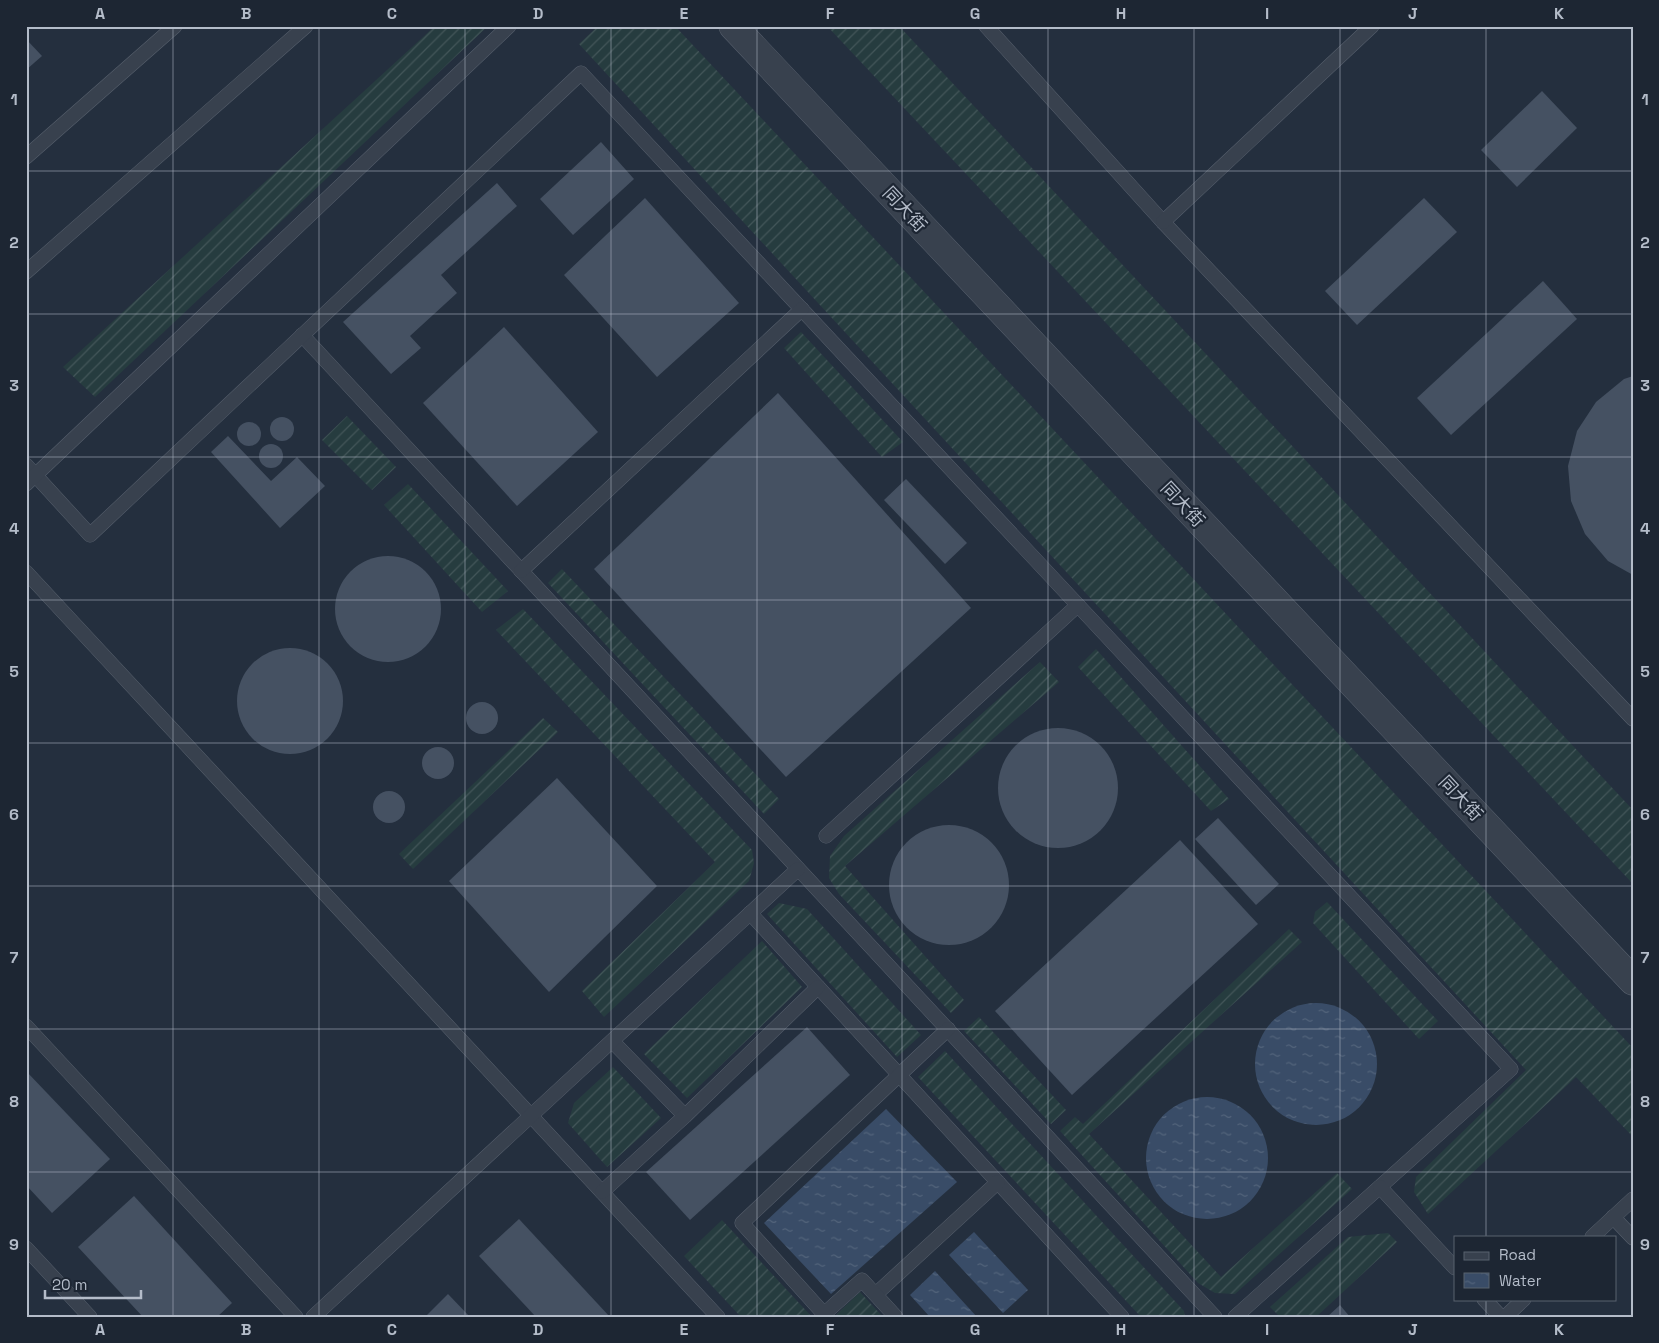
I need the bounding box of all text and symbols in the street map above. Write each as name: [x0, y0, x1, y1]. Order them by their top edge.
text: A: [95, 3, 105, 24]
text: B: [241, 3, 251, 24]
text: C: [387, 3, 397, 24]
text: D: [533, 3, 543, 24]
text: E: [680, 3, 689, 24]
text: F: [826, 3, 835, 24]
text: G: [970, 3, 980, 24]
text: H: [1116, 3, 1126, 24]
text: I: [1265, 3, 1269, 24]
text: J: [1408, 3, 1418, 24]
text: K: [1554, 3, 1564, 24]
text: 1: [10, 89, 18, 110]
text: 1: [1641, 89, 1649, 110]
street label: 同大街: [878, 181, 932, 237]
text: 2: [9, 232, 19, 253]
text: 2: [1640, 232, 1650, 253]
text: 3: [9, 375, 19, 396]
text: 3: [1640, 375, 1650, 396]
street label: 同大街: [1156, 476, 1210, 532]
text: 4: [9, 518, 19, 539]
text: 4: [1640, 518, 1650, 539]
text: 5: [9, 661, 19, 682]
text: 5: [1640, 661, 1650, 682]
street label: 同大街: [1434, 770, 1488, 826]
text: 6: [9, 804, 19, 825]
text: 6: [1640, 804, 1650, 825]
text: 7: [10, 947, 19, 968]
text: 7: [1641, 947, 1650, 968]
text: 8: [9, 1091, 19, 1112]
text: 8: [1640, 1091, 1650, 1112]
text: 9: [9, 1234, 19, 1255]
text: 9: [1640, 1234, 1650, 1255]
legend: [1454, 1236, 1616, 1300]
text: Road: [1499, 1245, 1536, 1264]
scale bar: [45, 1268, 141, 1300]
text: Water: [1499, 1271, 1542, 1290]
text: 20 m: [52, 1275, 87, 1294]
text: A: [95, 1319, 105, 1340]
text: B: [241, 1319, 251, 1340]
text: C: [387, 1319, 397, 1340]
text: D: [533, 1319, 543, 1340]
text: E: [680, 1319, 689, 1340]
text: F: [826, 1319, 835, 1340]
text: G: [970, 1319, 980, 1340]
text: H: [1116, 1319, 1126, 1340]
text: I: [1265, 1319, 1269, 1340]
text: J: [1408, 1319, 1418, 1340]
text: K: [1554, 1319, 1564, 1340]

